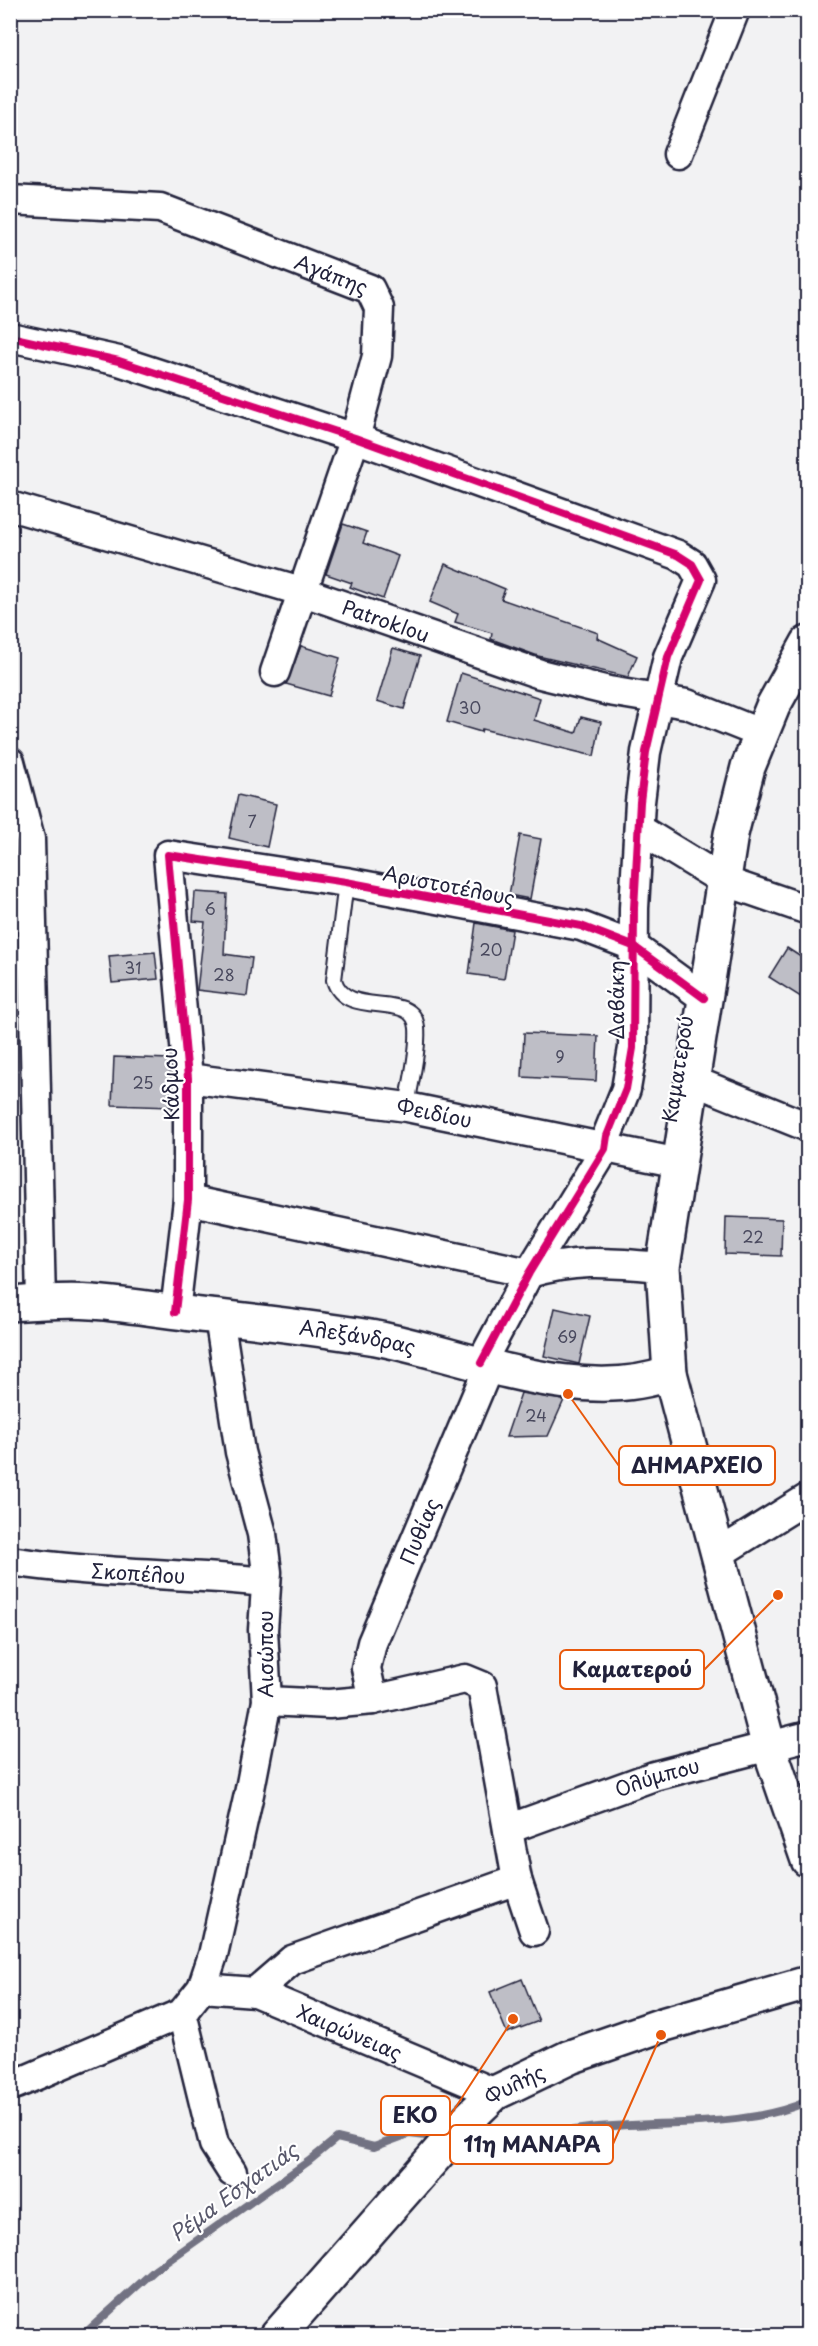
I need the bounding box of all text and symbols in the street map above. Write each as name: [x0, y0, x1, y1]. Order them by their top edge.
street label: Αγάπης: [290, 246, 373, 302]
street label: Patroklou: [338, 591, 434, 650]
house number: 30: [459, 695, 481, 719]
house number: 7: [247, 809, 257, 833]
street label: Αριστοτέλους: [381, 858, 517, 912]
house number: 6: [204, 896, 216, 920]
house number: 20: [480, 937, 502, 961]
house number: 31: [125, 955, 141, 979]
street label: Δαβάκη: [601, 960, 631, 1040]
house number: 28: [213, 962, 235, 986]
street label: Καματερού: [654, 1013, 700, 1125]
house number: 9: [555, 1044, 565, 1068]
street label: Κάδμου: [154, 1047, 186, 1121]
house number: 25: [132, 1070, 154, 1094]
street label: Φειδίου: [395, 1091, 475, 1135]
house number: 22: [742, 1224, 764, 1248]
street label: Αλεξάνδρας: [298, 1312, 419, 1361]
house number: 69: [557, 1324, 577, 1348]
house number: 24: [525, 1403, 547, 1427]
callout: ΔΗΜΑΡΧΕΙΟ: [619, 1446, 775, 1485]
text: ΔΗΜΑΡΧΕΙΟ: [631, 1448, 763, 1480]
street label: Πυθίας: [392, 1493, 447, 1569]
street label: Σκοπέλου: [90, 1555, 186, 1591]
street label: Αισώπου: [250, 1610, 280, 1698]
callout: Καματερού: [560, 1650, 704, 1689]
text: Καματερού: [572, 1652, 692, 1684]
street label: Ολύμπου: [610, 1750, 703, 1804]
street label: Χαιρώνειας: [293, 1996, 407, 2067]
street label: Φυλής: [477, 2056, 550, 2111]
callout: EKO: [381, 2096, 450, 2135]
text: EKO: [393, 2098, 437, 2130]
callout: 11η ΜΑΝΑΡΑ: [450, 2125, 613, 2164]
text: 11η ΜΑΝΑΡΑ: [463, 2127, 601, 2159]
water label: Ρέμα Εσχατιάς: [162, 2132, 306, 2249]

